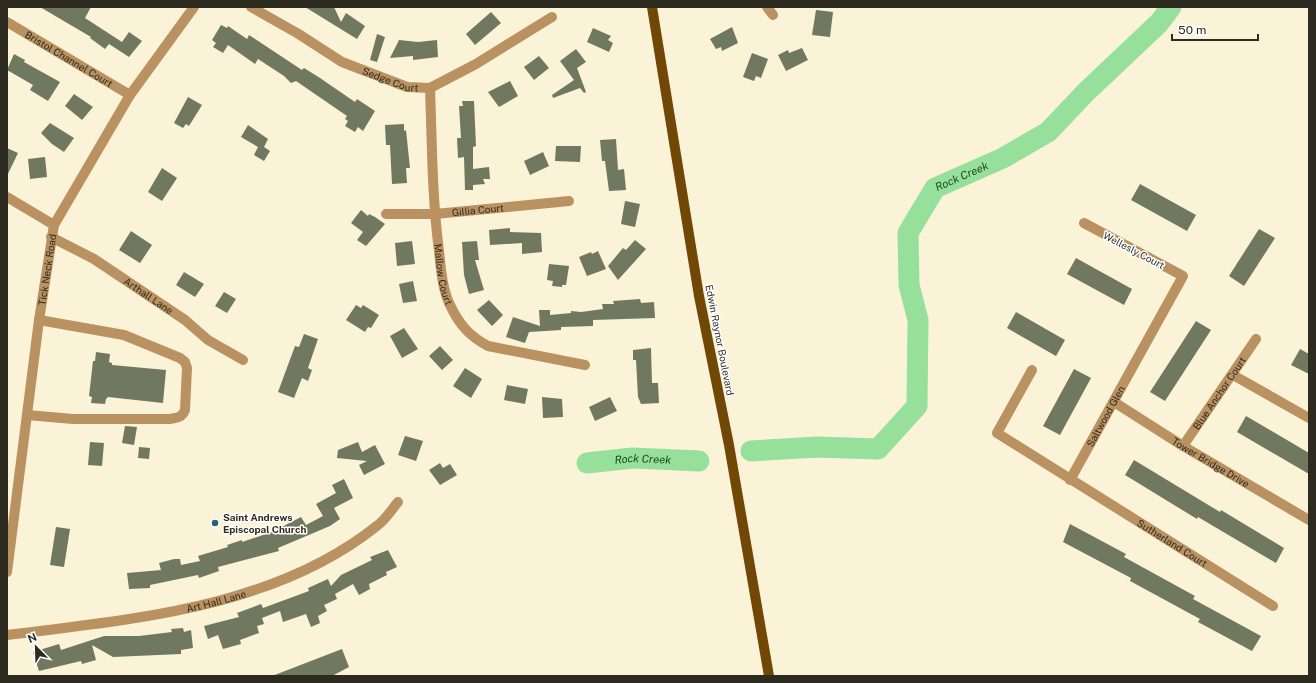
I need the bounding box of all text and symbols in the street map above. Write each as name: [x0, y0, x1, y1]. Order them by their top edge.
scale bar: [1172, 16, 1258, 42]
text: 50 m: [1178, 23, 1206, 37]
street label: Bristol Channel Court: [23, 28, 115, 89]
street label: Sedge Court: [361, 64, 419, 93]
water label: Rock Creek: [933, 159, 990, 193]
street label: Gillia Court: [451, 201, 504, 218]
street label: Wellesly Court: [1101, 229, 1167, 271]
street label: Tick Neck Road: [35, 233, 59, 306]
street label: Mallow Court: [432, 243, 455, 307]
street label: Arthall Lane: [122, 275, 176, 317]
street label: Edwin Raynor Boulevard: [703, 284, 737, 396]
street label: Blue Anchor Court: [1190, 354, 1248, 432]
street label: Saltwood Glen: [1084, 383, 1127, 449]
street label: Tower Bridge Drive: [1170, 435, 1252, 490]
water label: Rock Creek: [614, 452, 671, 466]
place label: Saint Andrews Episcopal Church: [223, 511, 306, 535]
street label: Sutherland Court: [1135, 516, 1210, 569]
marker: Saint Andrews Episcopal Church: [210, 518, 220, 528]
street label: Art Hall Lane: [185, 587, 248, 614]
north arrow: [16, 627, 56, 667]
text: N: [26, 631, 38, 645]

